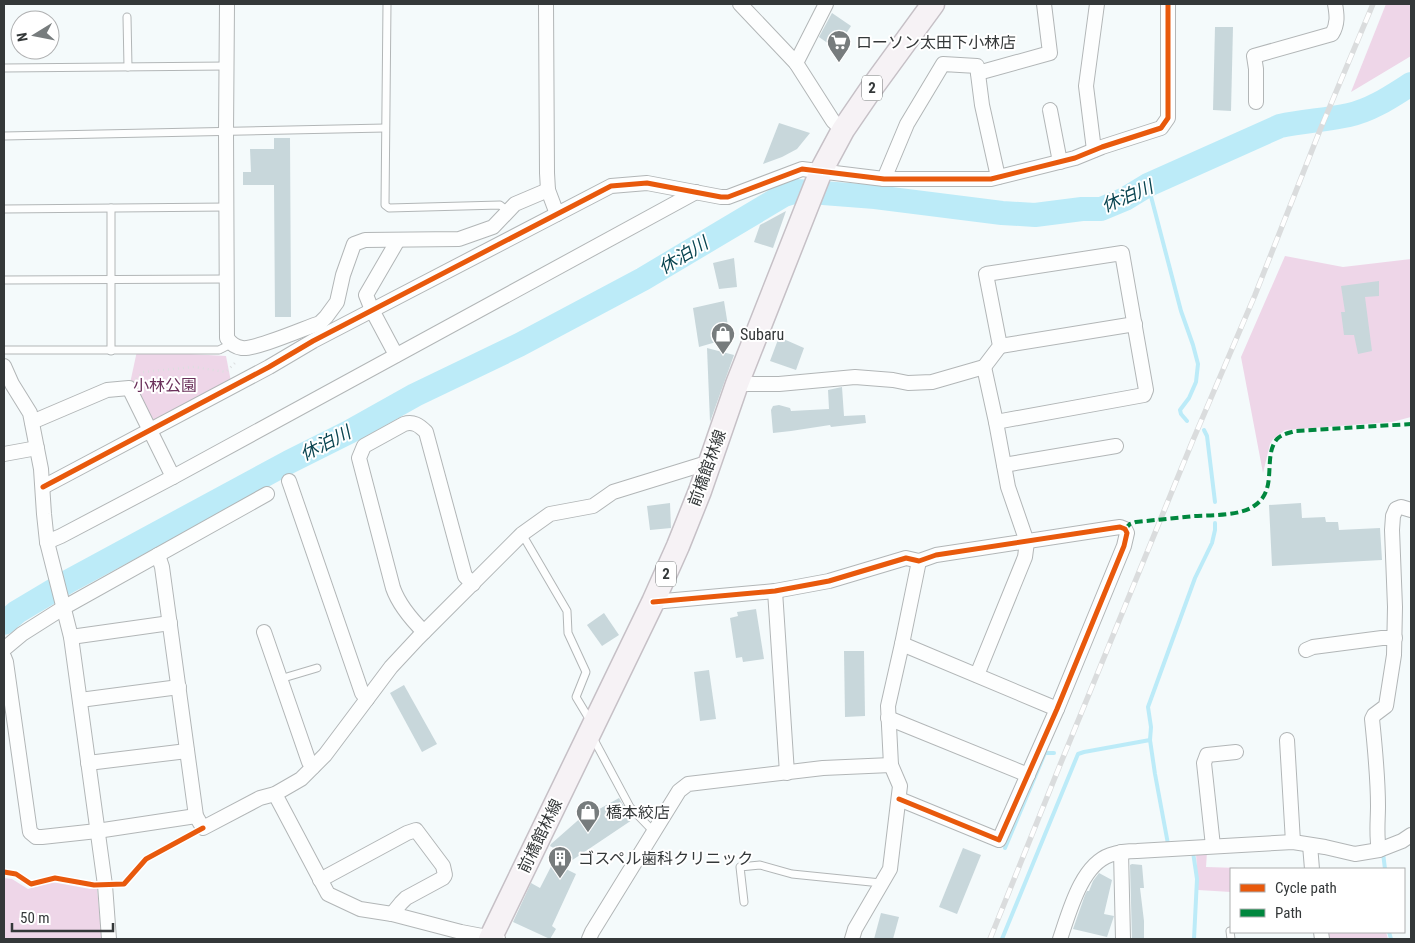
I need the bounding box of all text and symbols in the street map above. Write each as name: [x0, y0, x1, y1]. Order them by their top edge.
north arrow: [10, 10, 60, 60]
supermarket icon: ローソン太田下小林店: [826, 29, 852, 63]
text: N: [14, 32, 31, 43]
place label: ローソン太田下小林店: [856, 33, 1016, 52]
road number: 2: [862, 76, 882, 100]
water label: 休泊川: [1098, 175, 1158, 216]
water label: 休泊川: [654, 231, 713, 278]
shop icon: Subaru: [710, 321, 736, 355]
place label: Subaru: [740, 325, 784, 344]
park label: 小林公園: [133, 376, 197, 395]
water label: 休泊川: [296, 420, 356, 465]
street label: 前橋館林線: [684, 427, 730, 509]
road number: 2: [656, 562, 676, 586]
street label: 前橋館林線: [514, 796, 566, 876]
shop icon: 橋本絞店: [575, 799, 601, 833]
place label: 橋本絞店: [606, 803, 670, 822]
building icon: ゴスペル歯科クリニック: [547, 845, 573, 879]
place label: ゴスペル歯科クリニック: [578, 849, 753, 868]
legend: [1230, 868, 1405, 933]
text: Cycle path: [1275, 879, 1337, 897]
scale bar: [12, 900, 114, 932]
text: Path: [1275, 904, 1302, 922]
text: 50 m: [20, 909, 50, 927]

